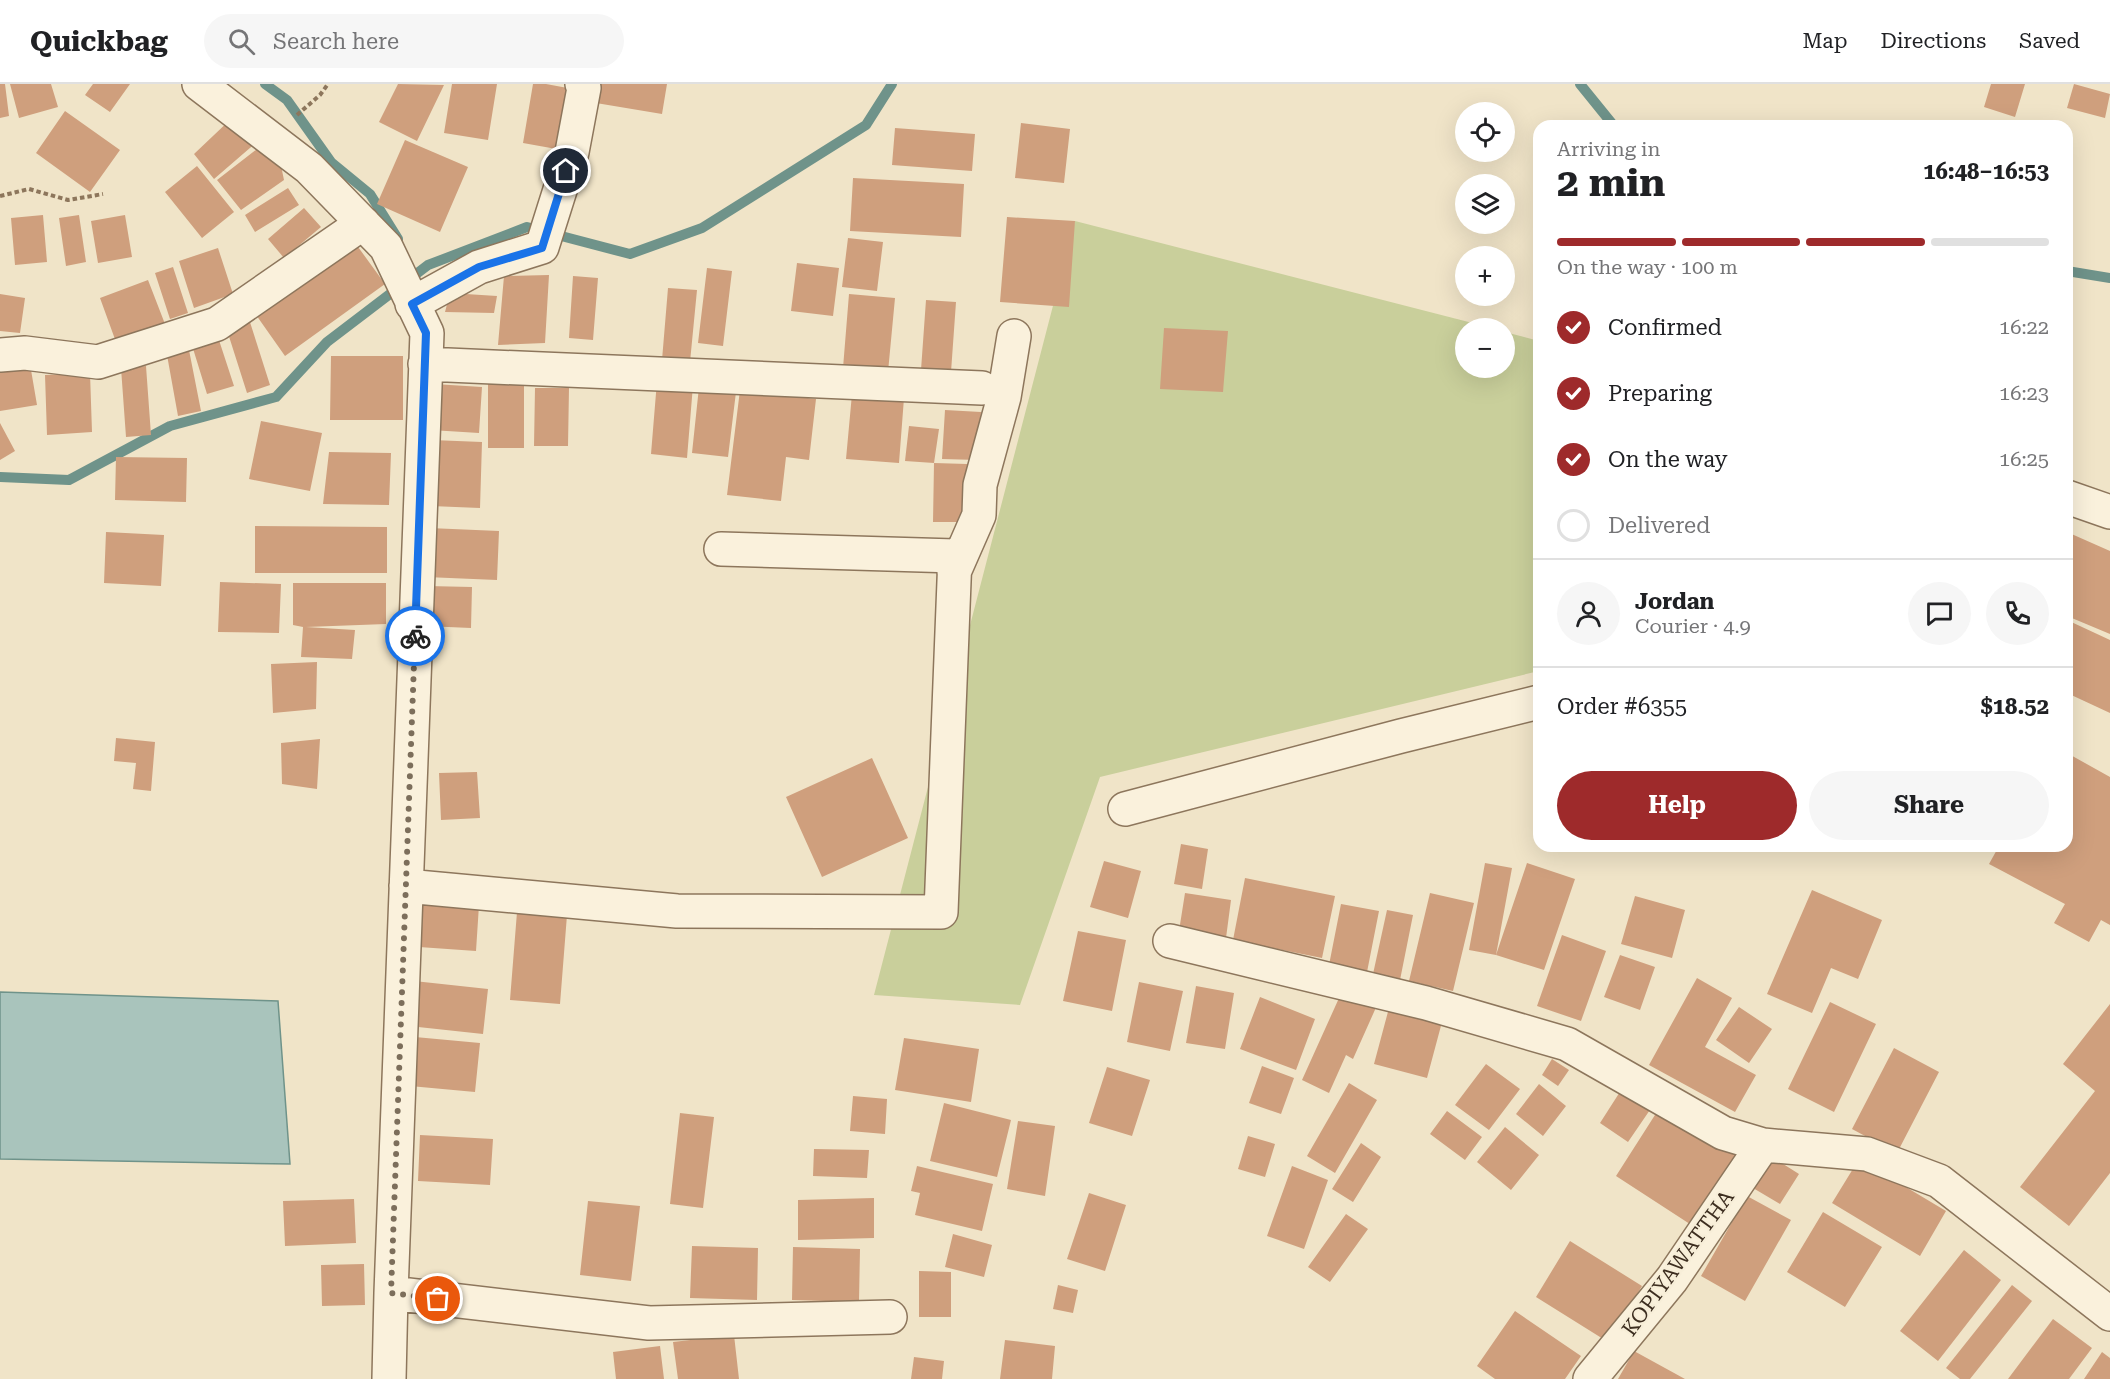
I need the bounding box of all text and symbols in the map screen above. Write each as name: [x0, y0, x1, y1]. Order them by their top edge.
search box: [204, 14, 624, 68]
text: Quickbag: [30, 25, 168, 58]
icon: search: [225, 25, 258, 58]
text: Search here: [273, 29, 399, 54]
text: Map: [1803, 29, 1847, 53]
text: Directions: [1880, 29, 1986, 53]
text: Saved: [2019, 29, 2080, 53]
map controls: [1455, 102, 1515, 378]
button: locate: [1455, 102, 1515, 162]
text: Arriving in: [1557, 137, 1660, 161]
pin: [540, 145, 591, 196]
icon: home: [549, 154, 582, 187]
text: 16:48–16:53: [1923, 159, 2049, 184]
text: 2 min: [1557, 160, 1665, 206]
button: layers: [1455, 174, 1515, 234]
button: +: [1455, 246, 1515, 306]
text: On the way · 100 m: [1557, 255, 1738, 279]
icon: check: [1557, 311, 1590, 344]
text: Confirmed: [1608, 315, 1722, 340]
text: 16:22: [1999, 315, 2049, 339]
button: −: [1455, 318, 1515, 378]
icon: check: [1557, 377, 1590, 410]
text: Preparing: [1608, 381, 1712, 406]
text: 16:23: [1999, 381, 2049, 405]
icon: check: [1557, 443, 1590, 476]
text: On the way: [1608, 447, 1728, 472]
text: 16:25: [1999, 447, 2049, 471]
text: Delivered: [1608, 513, 1710, 538]
button: person: [1557, 582, 1620, 645]
button: chat: [1908, 582, 1971, 645]
button: phone: [1986, 582, 2049, 645]
text: Jordan: [1635, 589, 1714, 614]
courier: [385, 606, 445, 666]
text: Courier · 4.9: [1635, 614, 1751, 638]
icon: bike: [399, 620, 432, 653]
text: Order #6355: [1557, 694, 1687, 719]
text: $18.52: [1980, 694, 2049, 719]
button: Help: [1557, 771, 1797, 840]
button: Share: [1809, 771, 2049, 840]
street label: KOPIYAWATTHA: [1617, 1185, 1739, 1341]
pin: [412, 1273, 463, 1324]
icon: bag: [421, 1282, 454, 1315]

